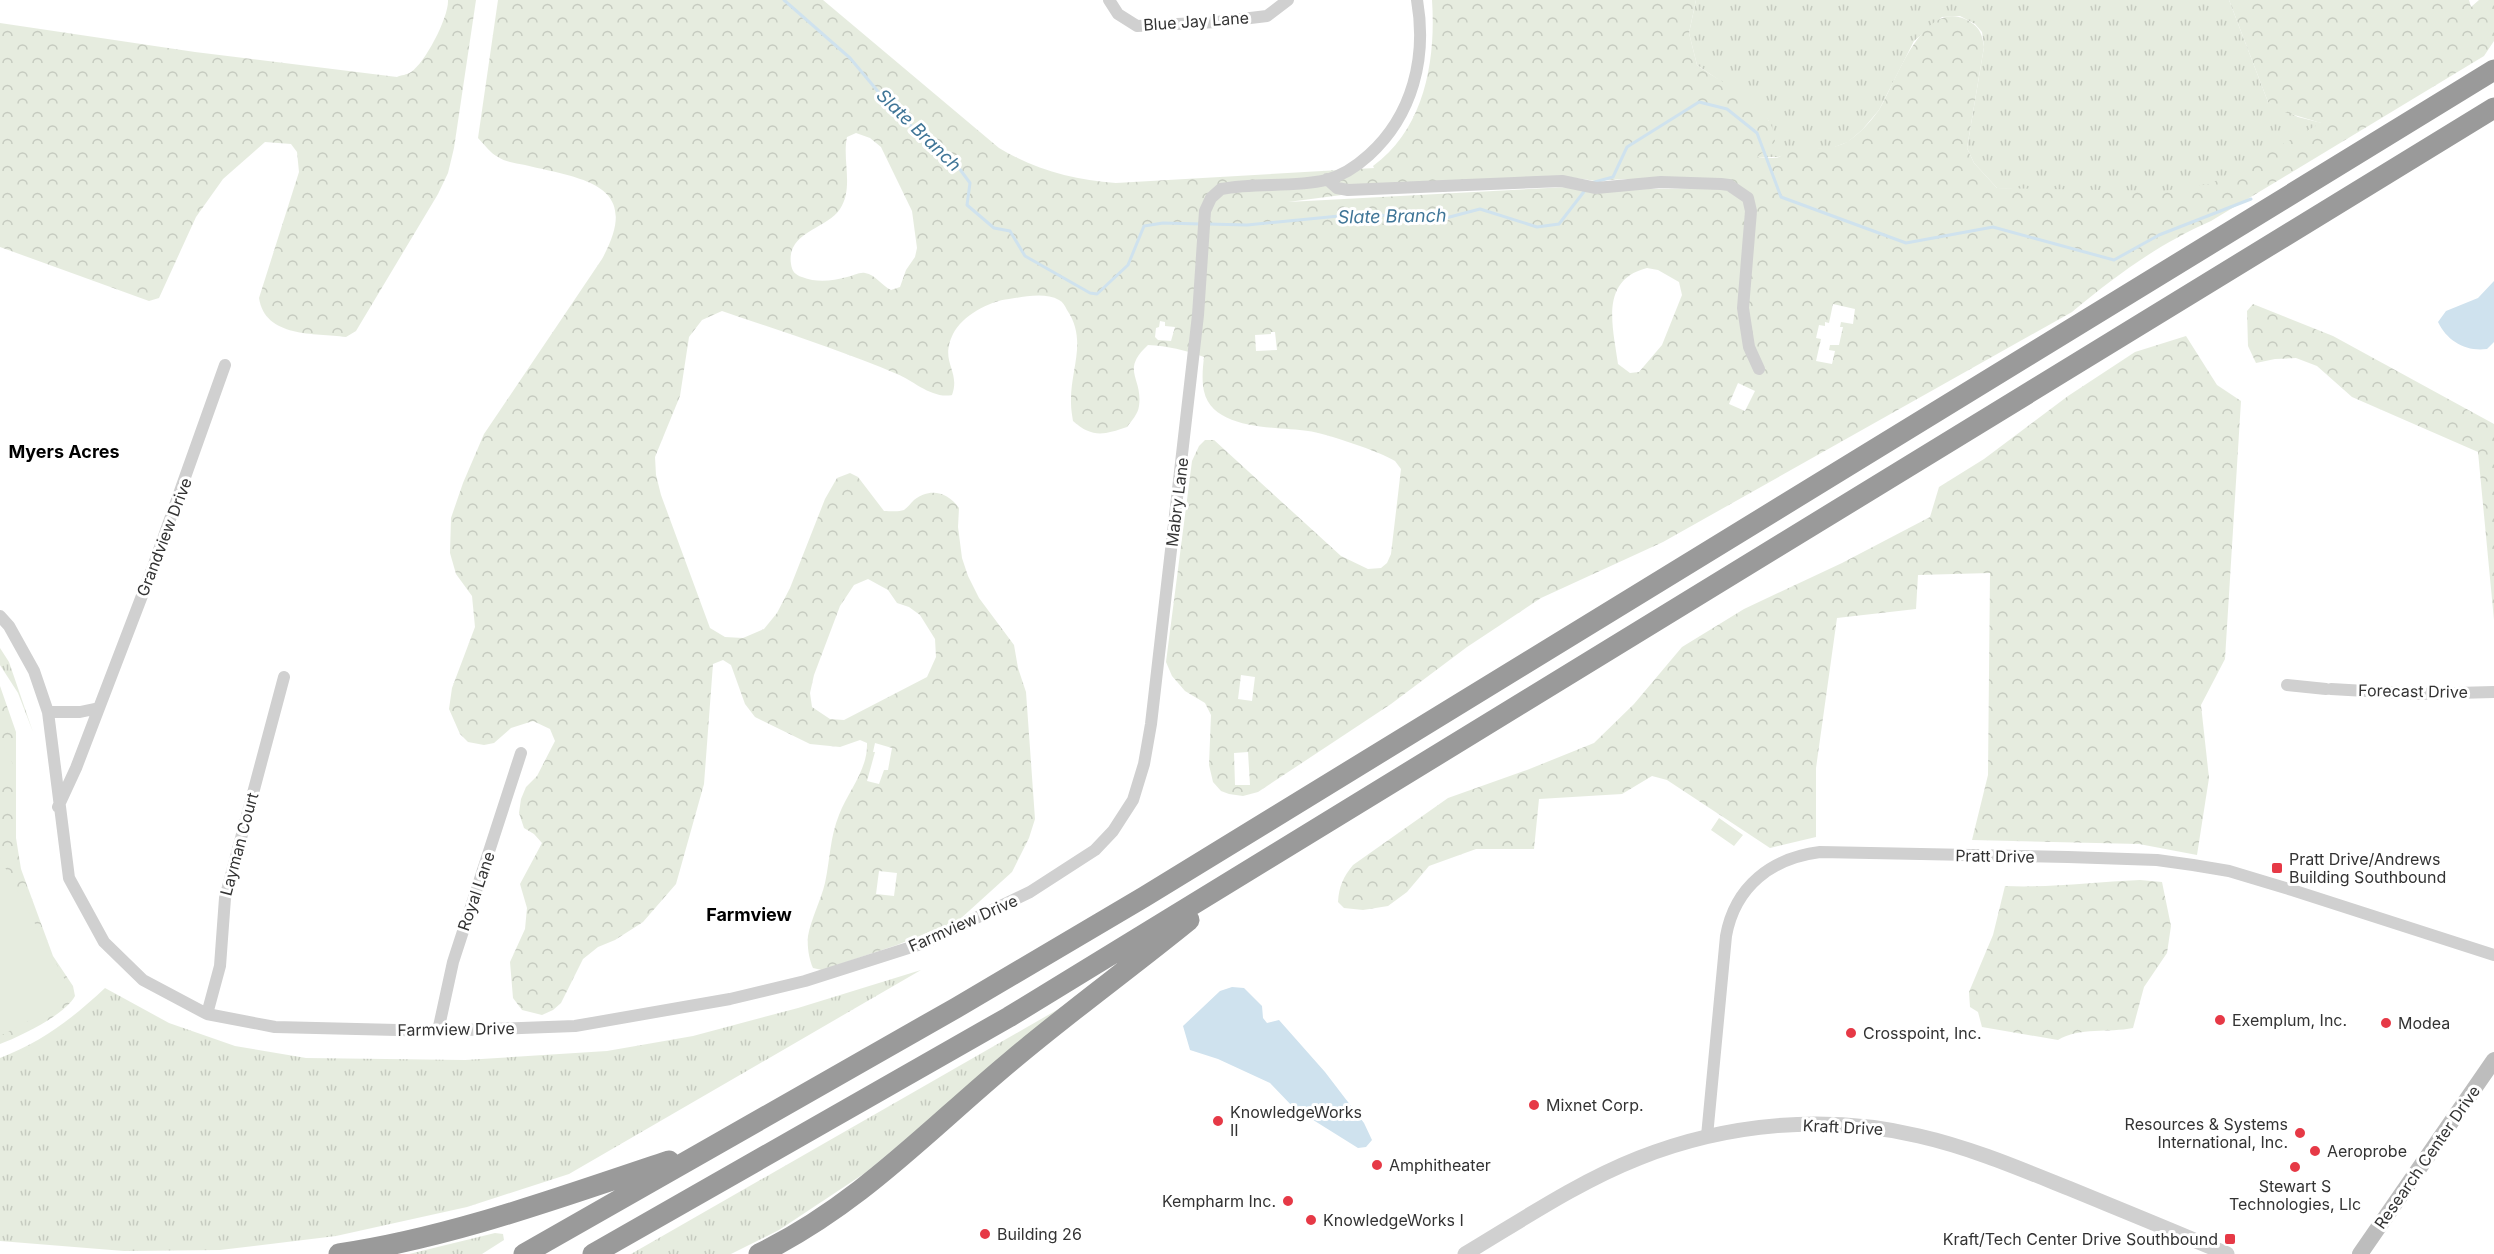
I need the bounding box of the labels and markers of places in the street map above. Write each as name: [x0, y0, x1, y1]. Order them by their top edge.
place label: Pratt Drive/Andrews Building Southbound: [2289, 849, 2446, 887]
marker: Pratt Drive/Andrews Building Southbound: [2270, 861, 2284, 875]
place label: Exemplum, Inc.: [2232, 1010, 2347, 1030]
marker: Exemplum, Inc.: [2213, 1013, 2227, 1027]
place label: Modea: [2398, 1013, 2450, 1033]
marker: Modea: [2379, 1016, 2393, 1030]
place label: Crosspoint, Inc.: [1863, 1023, 1982, 1043]
marker: Crosspoint, Inc.: [1844, 1026, 1858, 1040]
place label: Mixnet Corp.: [1546, 1095, 1644, 1115]
marker: Mixnet Corp.: [1527, 1098, 1541, 1112]
place label: KnowledgeWorks II: [1230, 1102, 1362, 1140]
marker: KnowledgeWorks II: [1211, 1114, 1225, 1128]
place label: Resources & Systems International, Inc.: [2125, 1114, 2288, 1152]
marker: Resources & Systems International, Inc.: [2293, 1126, 2307, 1140]
place label: Aeroprobe: [2327, 1141, 2407, 1161]
marker: Aeroprobe: [2308, 1144, 2322, 1158]
place label: Amphitheater: [1389, 1155, 1491, 1175]
marker: Amphitheater: [1370, 1158, 1384, 1172]
marker: Stewart S Technologies, Llc: [2288, 1160, 2302, 1174]
place label: Stewart S Technologies, Llc: [2229, 1176, 2361, 1214]
place label: Kempharm Inc.: [1162, 1191, 1276, 1211]
marker: Kempharm Inc.: [1281, 1194, 1295, 1208]
place label: KnowledgeWorks I: [1323, 1210, 1464, 1230]
marker: KnowledgeWorks I: [1304, 1213, 1318, 1227]
place label: Building 26: [997, 1224, 1082, 1244]
marker: Building 26: [978, 1227, 992, 1241]
place label: Kraft/Tech Center Drive Southbound: [1943, 1229, 2218, 1249]
marker: Kraft/Tech Center Drive Southbound: [2223, 1232, 2237, 1246]

